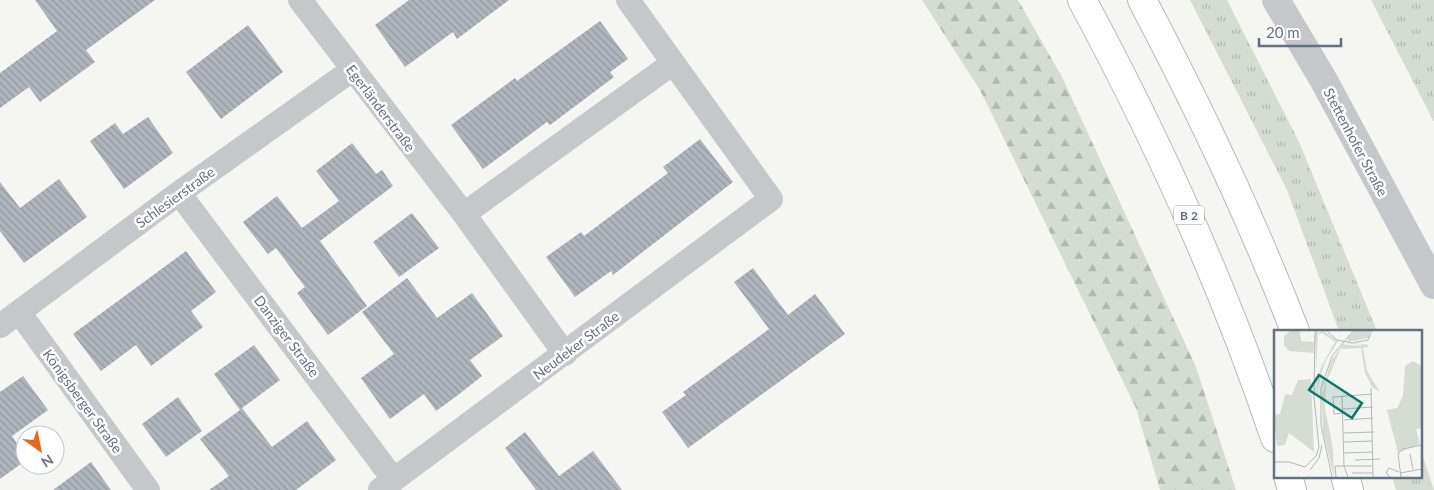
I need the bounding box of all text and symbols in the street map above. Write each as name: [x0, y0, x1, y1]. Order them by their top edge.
scale bar: [1259, 15, 1342, 47]
text: 20 m: [1266, 23, 1300, 41]
street label: Egerländerstraße: [343, 61, 419, 155]
street label: Stettenhofer Straße: [1320, 85, 1392, 199]
street label: Schlesierstraße: [132, 163, 218, 231]
road number: B 2: [1174, 206, 1204, 224]
street label: Danziger Straße: [251, 292, 323, 380]
street label: Neudeker Straße: [530, 307, 622, 383]
inset map: [1274, 330, 1422, 478]
street label: Königsberger Straße: [40, 346, 126, 456]
north arrow: [15, 425, 65, 475]
text: N: [38, 451, 57, 471]

